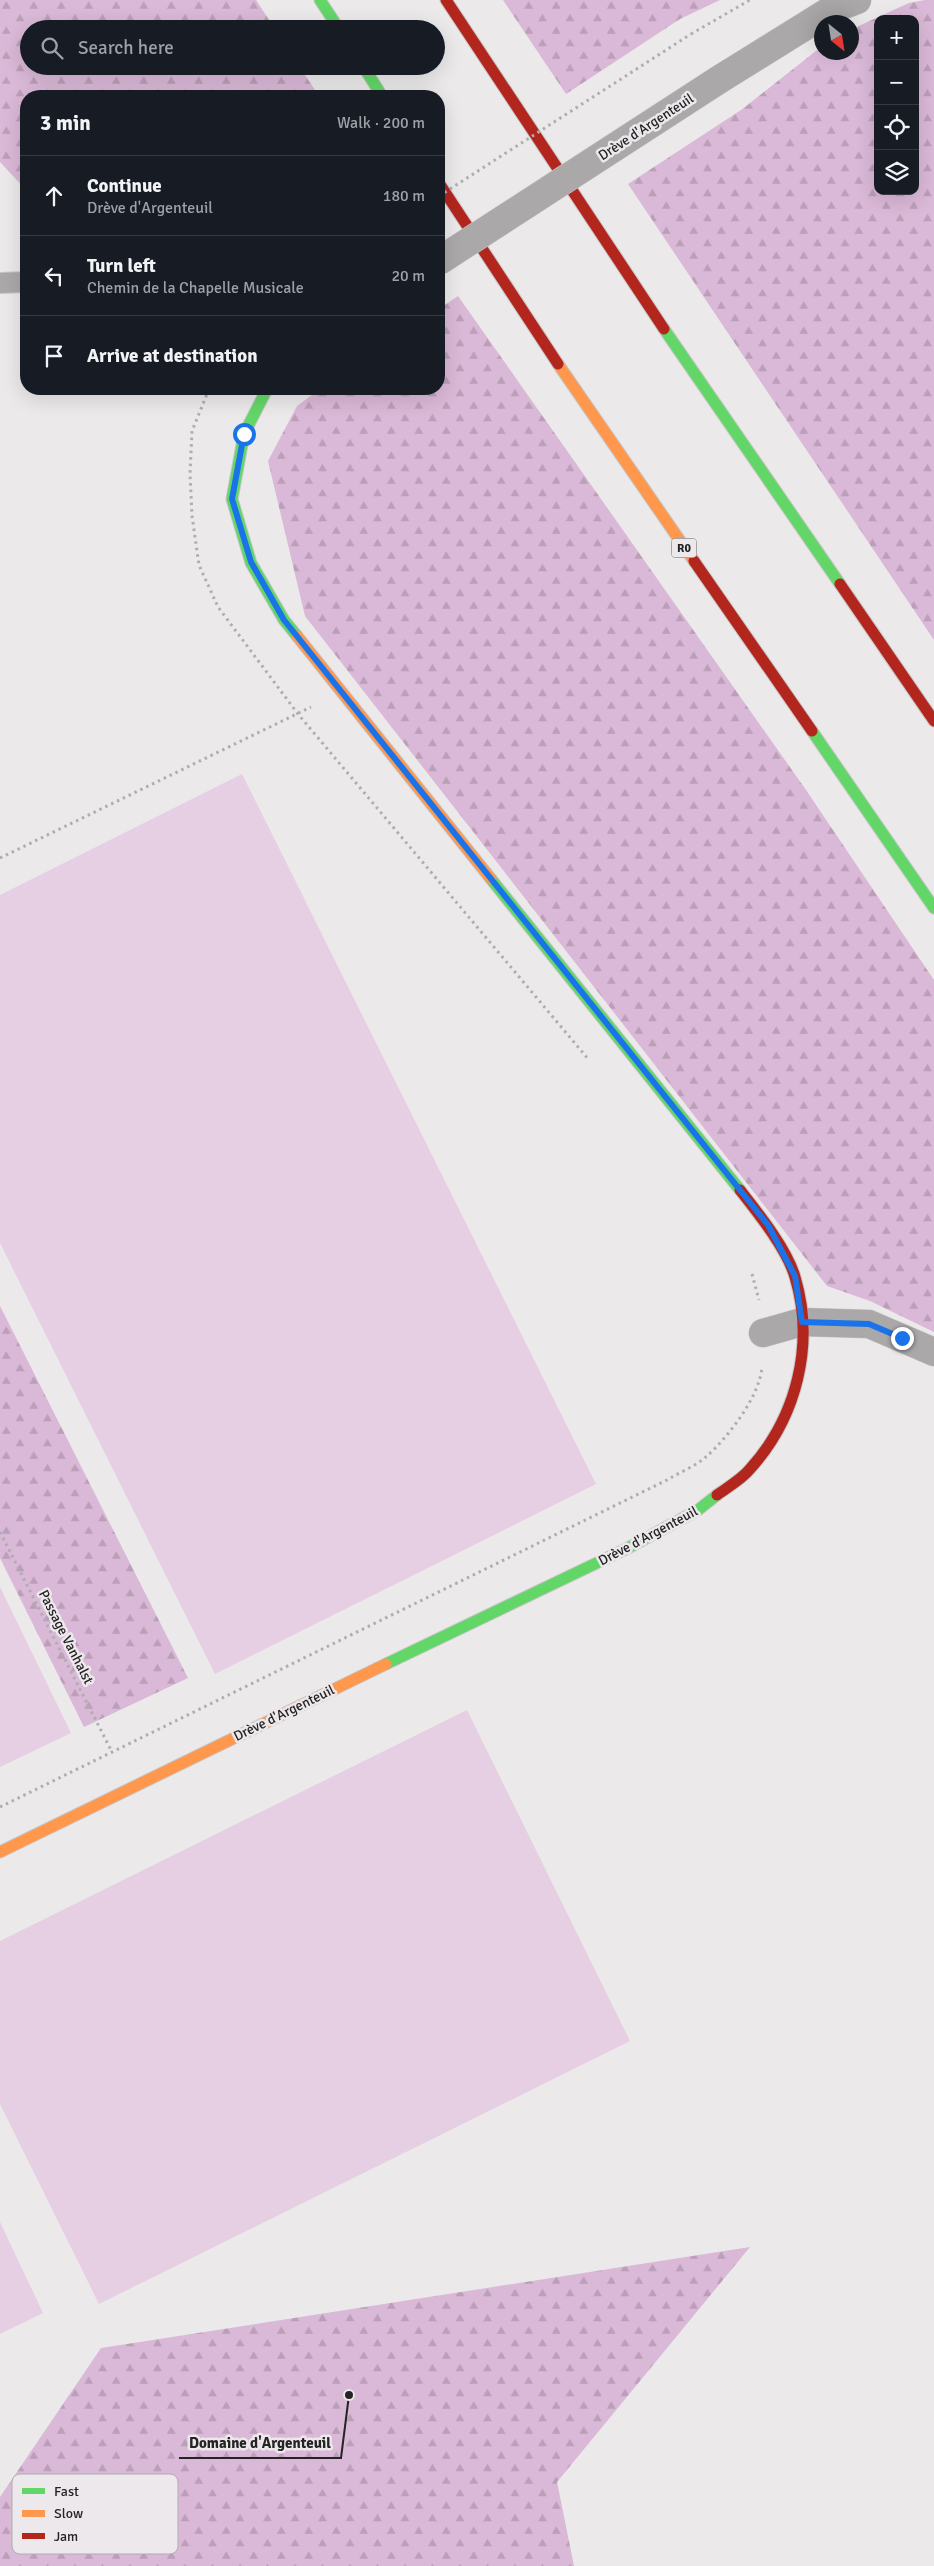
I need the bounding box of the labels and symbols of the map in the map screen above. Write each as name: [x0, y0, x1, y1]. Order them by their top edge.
north arrow: [814, 15, 859, 60]
street label: Drève d'Argenteuil: [595, 90, 697, 164]
route start: [233, 423, 256, 446]
road number: R0: [672, 538, 696, 558]
route end: [891, 1327, 914, 1350]
street label: Drève d'Argenteuil: [595, 1503, 701, 1569]
street label: Passage Vanhalst: [35, 1587, 97, 1687]
street label: Drève d'Argenteuil: [231, 1681, 337, 1745]
callout: Domaine d'Argenteuil: [179, 2428, 341, 2458]
text: Domaine d'Argenteuil: [189, 2434, 331, 2452]
legend: [12, 2474, 178, 2554]
text: Fast: [54, 2483, 79, 2500]
text: Slow: [54, 2505, 83, 2522]
text: Jam: [54, 2528, 78, 2545]

